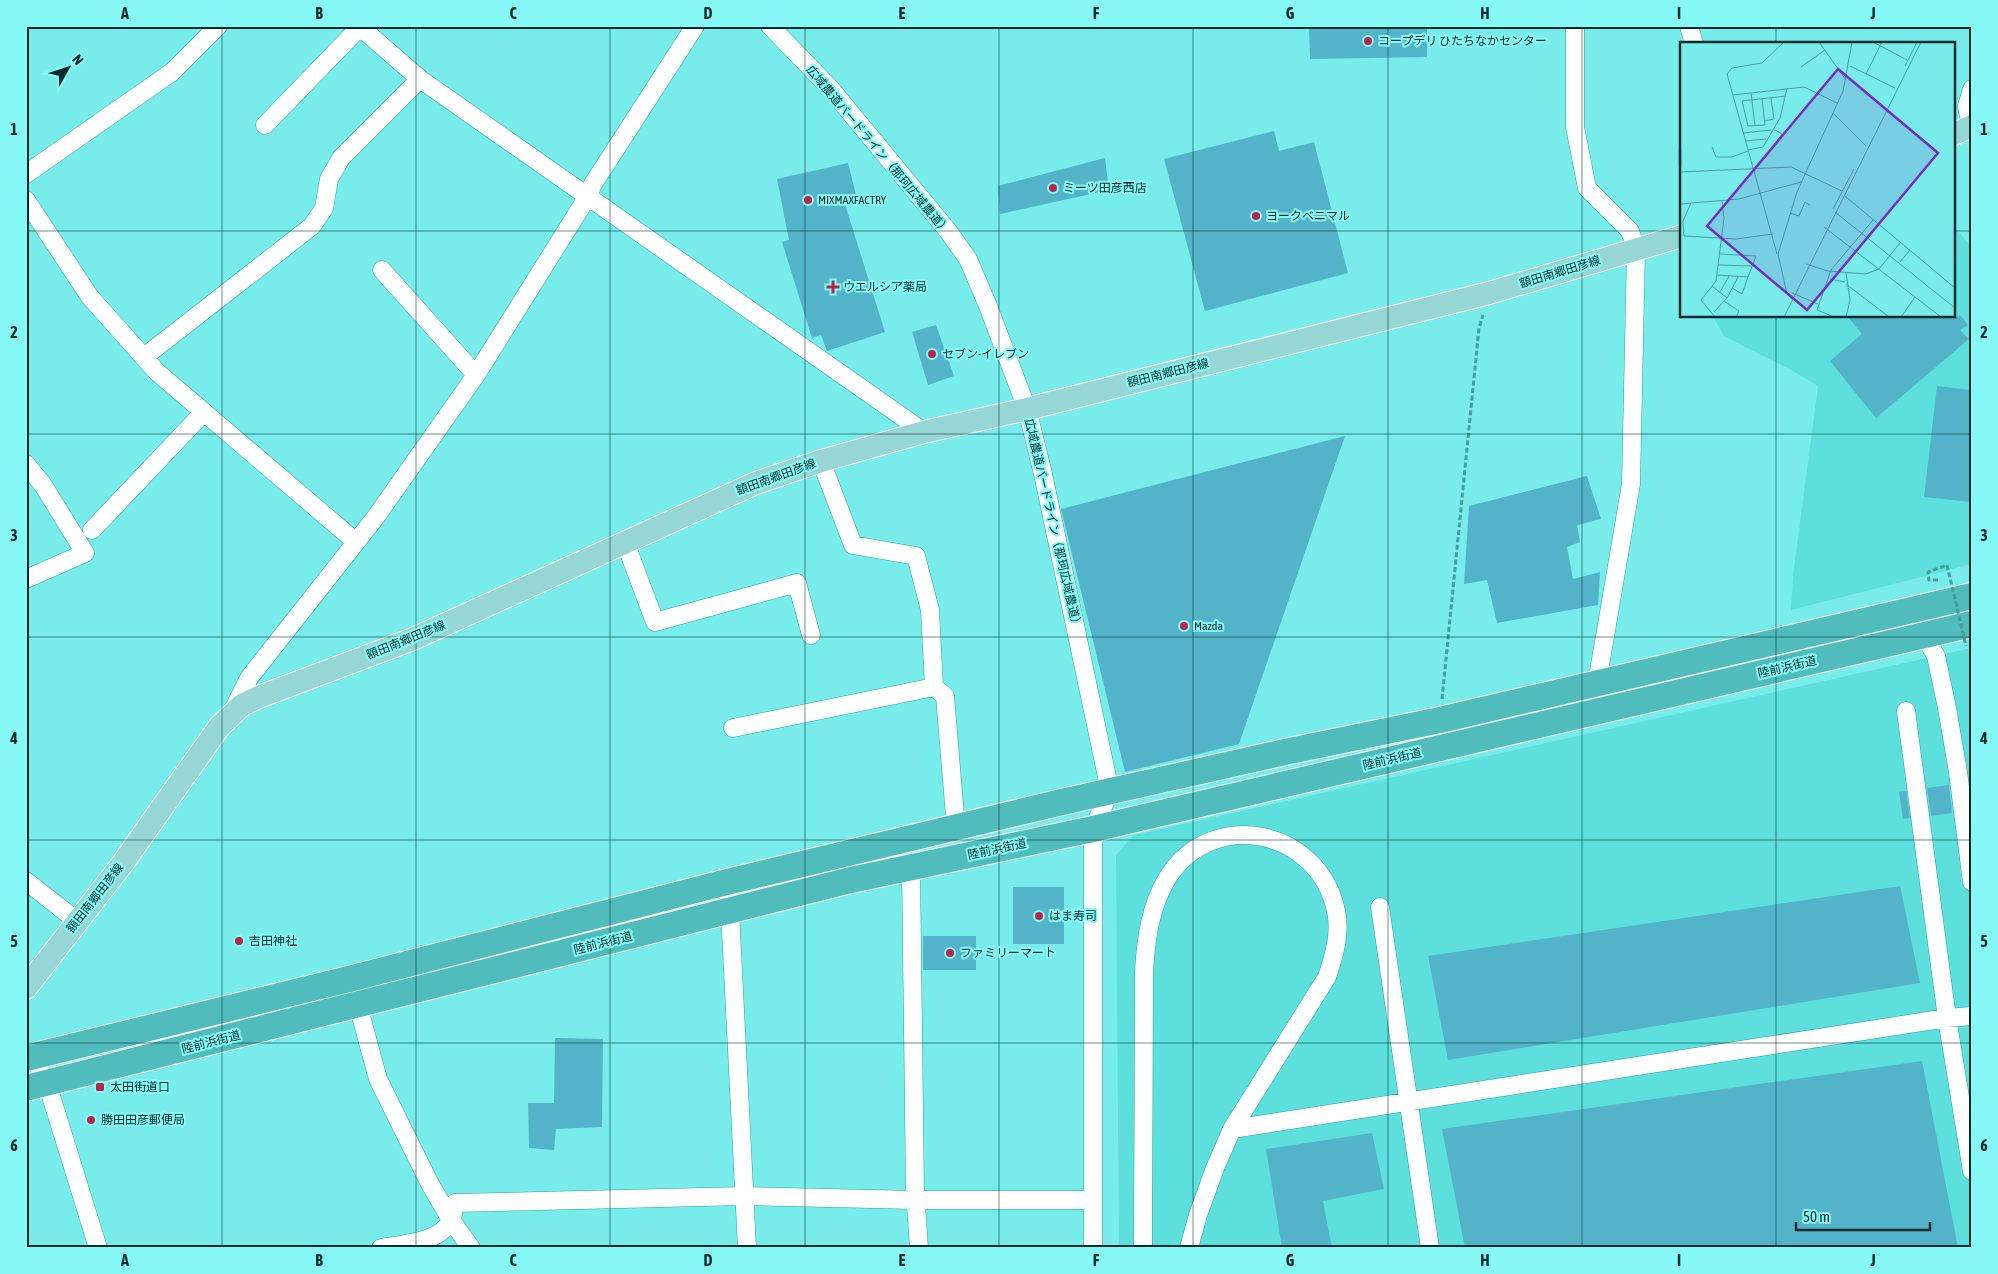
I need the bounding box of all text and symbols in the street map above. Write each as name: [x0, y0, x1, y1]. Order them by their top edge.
text: A: [120, 4, 129, 22]
text: B: [315, 4, 323, 22]
text: C: [509, 4, 517, 22]
text: D: [704, 4, 713, 22]
text: E: [899, 4, 906, 22]
text: F: [1093, 4, 1100, 22]
text: G: [1286, 4, 1295, 22]
text: H: [1480, 4, 1490, 22]
text: I: [1677, 4, 1681, 22]
text: J: [1869, 4, 1876, 22]
place label: コープデリ ひたちなかセンター: [1378, 34, 1547, 48]
marker: コープデリ ひたちなかセンター: [1362, 35, 1374, 47]
north arrow: [42, 42, 92, 92]
inset map: [1680, 42, 1956, 318]
text: N: [69, 51, 87, 68]
street label: 広域農道バードライン（那珂広域農道）: [803, 63, 953, 237]
text: 1: [10, 120, 18, 138]
text: 1: [1980, 120, 1988, 138]
place label: ミーツ田彦西店: [1063, 181, 1147, 195]
marker: ミーツ田彦西店: [1047, 182, 1059, 194]
place label: MIXMAXFACTRY: [818, 193, 887, 207]
marker: MIXMAXFACTRY: [802, 194, 814, 206]
place label: ヨークベニマル: [1266, 209, 1350, 223]
marker: ヨークベニマル: [1250, 210, 1262, 222]
street label: 額田南郷田彦線: [1518, 253, 1602, 291]
place label: ウエルシア薬局: [843, 280, 927, 294]
marker: ウエルシア薬局: [827, 281, 839, 293]
text: 2: [10, 323, 18, 341]
text: 2: [1980, 323, 1988, 341]
place label: セブン-イレブン: [942, 347, 1029, 361]
marker: セブン-イレブン: [926, 348, 938, 360]
street label: 額田南郷田彦線: [1126, 356, 1210, 390]
street label: 広域農道バードライン（那珂広域農道）: [1022, 417, 1084, 631]
street label: 額田南郷田彦線: [734, 456, 818, 498]
text: 3: [10, 526, 18, 544]
text: 3: [1980, 526, 1988, 544]
street label: 額田南郷田彦線: [364, 618, 448, 662]
place label: Mazda: [1194, 619, 1223, 633]
marker: Mazda: [1178, 620, 1190, 632]
street label: 陸前浜街道: [1756, 653, 1818, 681]
text: 4: [9, 729, 18, 747]
text: 4: [1979, 729, 1988, 747]
street label: 陸前浜街道: [1361, 745, 1423, 773]
street label: 陸前浜街道: [966, 836, 1028, 862]
street label: 額田南郷田彦線: [64, 861, 126, 935]
place label: はま寿司: [1049, 909, 1097, 923]
marker: はま寿司: [1033, 910, 1045, 922]
street label: 陸前浜街道: [572, 929, 634, 957]
text: 5: [10, 932, 18, 950]
text: 5: [1980, 932, 1988, 950]
place label: 吉田神社: [249, 934, 297, 948]
marker: 吉田神社: [233, 935, 245, 947]
place label: ファミリーマート: [960, 946, 1056, 960]
marker: ファミリーマート: [944, 947, 956, 959]
street label: 陸前浜街道: [180, 1028, 242, 1056]
place label: 太田街道口: [110, 1080, 170, 1094]
marker: 太田街道口: [94, 1081, 106, 1093]
place label: 勝田田彦郵便局: [101, 1113, 185, 1127]
marker: 勝田田彦郵便局: [85, 1114, 97, 1126]
text: 6: [10, 1136, 18, 1154]
text: 6: [1980, 1136, 1988, 1154]
scale bar: [1796, 1199, 1929, 1231]
text: 50 m: [1803, 1208, 1830, 1225]
text: A: [120, 1251, 129, 1269]
text: B: [315, 1251, 323, 1269]
text: C: [509, 1251, 517, 1269]
text: D: [704, 1251, 713, 1269]
text: E: [899, 1251, 906, 1269]
text: F: [1093, 1251, 1100, 1269]
text: G: [1286, 1251, 1295, 1269]
text: H: [1480, 1251, 1490, 1269]
text: I: [1677, 1251, 1681, 1269]
text: J: [1869, 1251, 1876, 1269]

